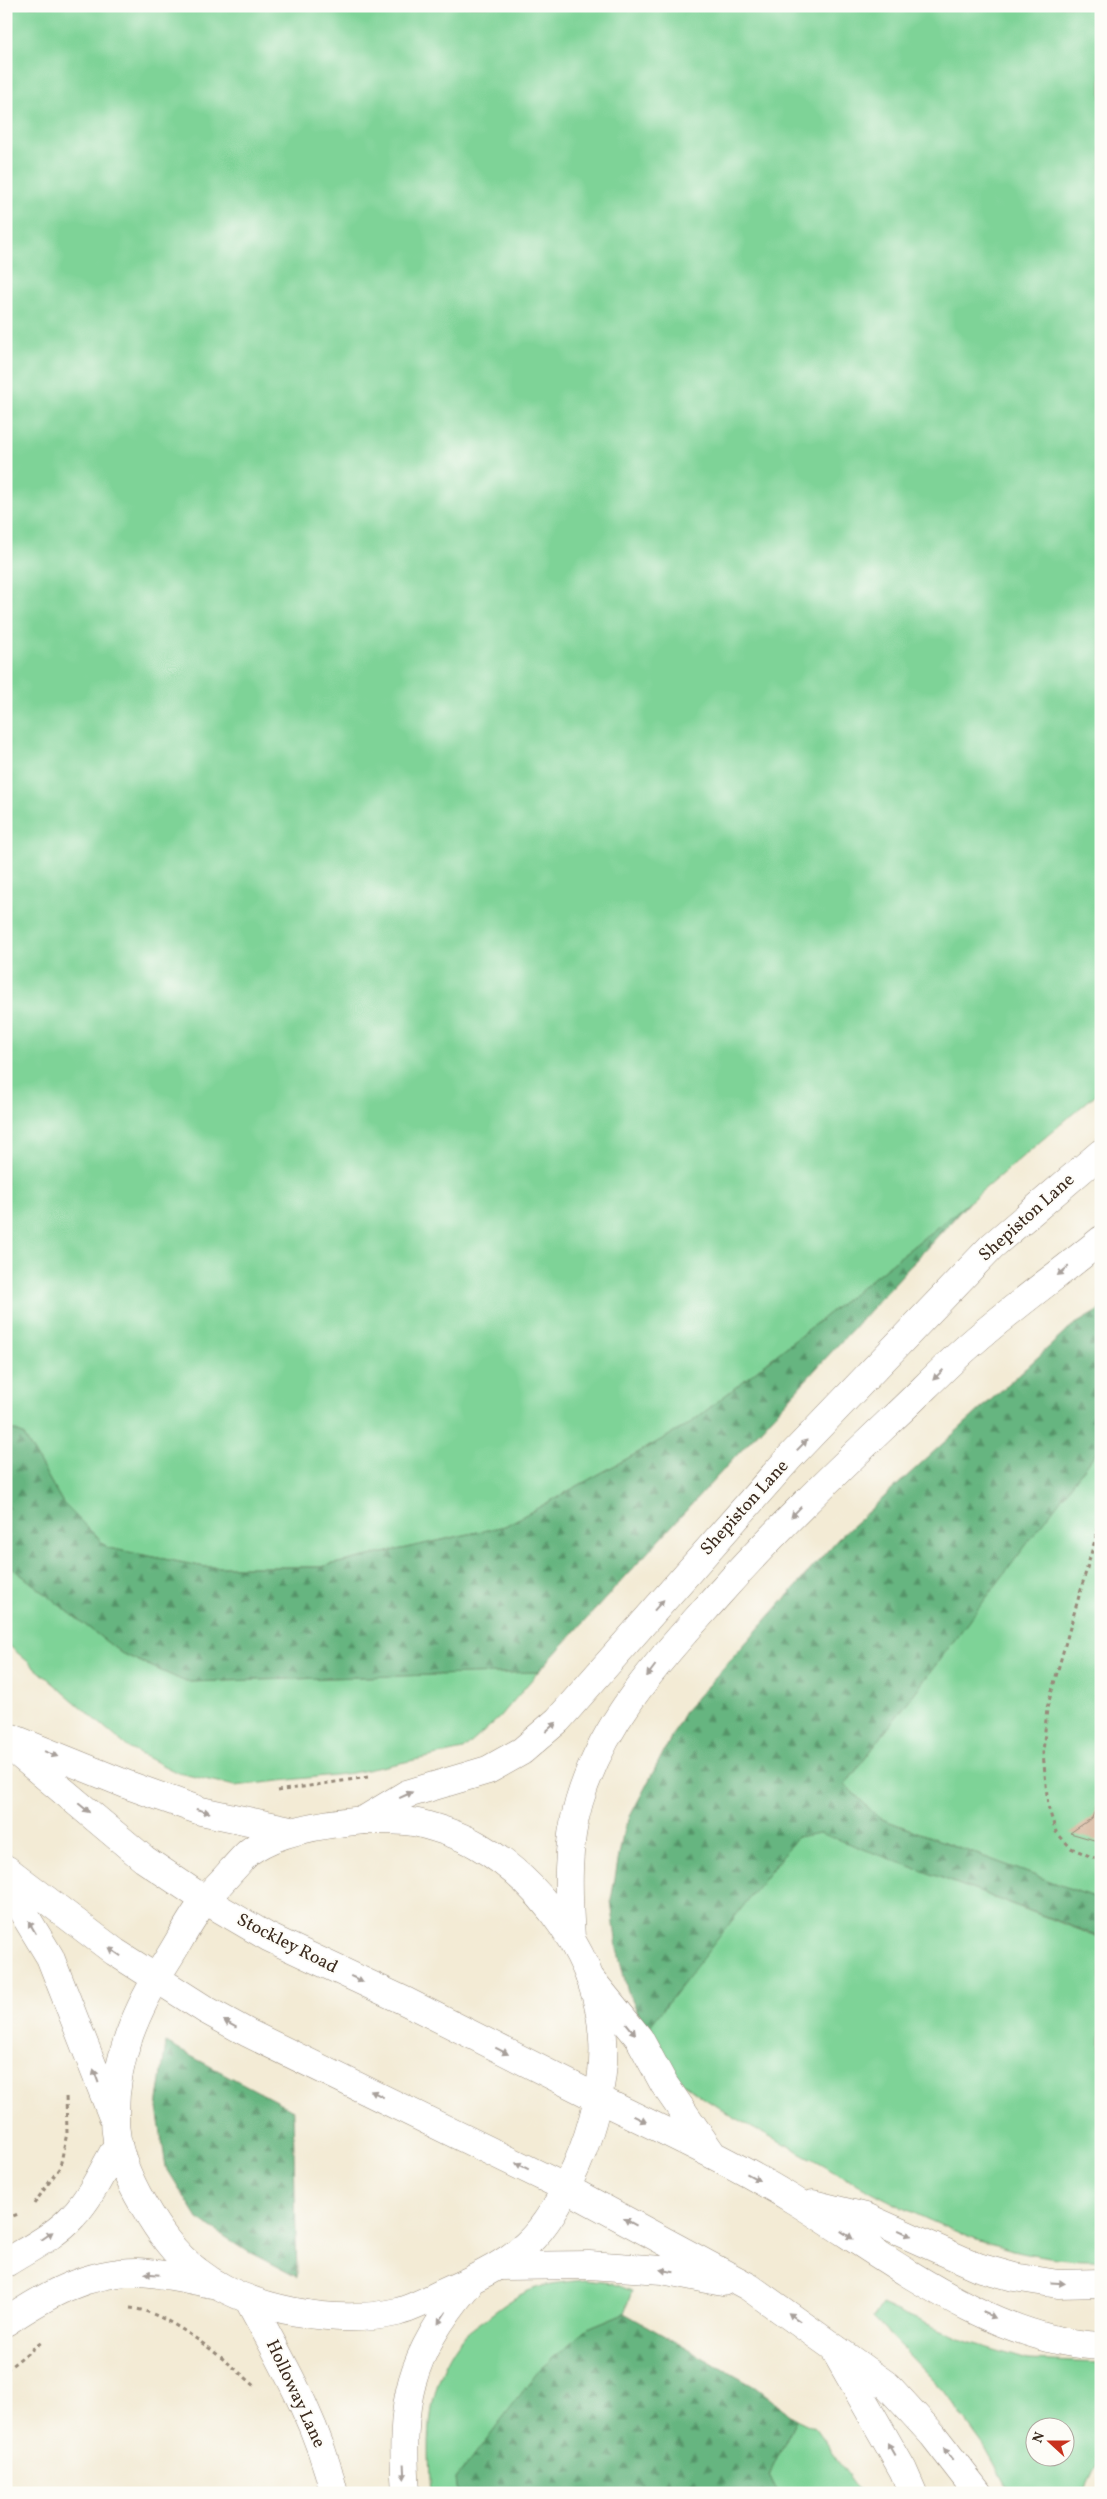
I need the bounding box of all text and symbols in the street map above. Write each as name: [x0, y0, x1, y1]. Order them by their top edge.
street label: Shepiston Lane: [974, 1168, 1080, 1268]
one-way arrow: [1056, 1265, 1069, 1276]
one-way arrow: [933, 1369, 945, 1381]
one-way arrow: [796, 1439, 808, 1451]
street label: Shepiston Lane: [695, 1455, 795, 1561]
one-way arrow: [790, 1506, 802, 1518]
one-way arrow: [653, 1600, 665, 1612]
one-way arrow: [646, 1664, 656, 1678]
one-way arrow: [544, 1721, 557, 1732]
one-way arrow: [44, 1750, 59, 1758]
one-way arrow: [399, 1791, 414, 1800]
one-way arrow: [77, 1802, 89, 1814]
one-way arrow: [196, 1807, 211, 1815]
street label: Stockley Road: [232, 1908, 342, 1980]
one-way arrow: [28, 1920, 37, 1933]
one-way arrow: [108, 1947, 122, 1957]
one-way arrow: [349, 1974, 364, 1983]
one-way arrow: [223, 2020, 238, 2028]
one-way arrow: [626, 2022, 637, 2035]
one-way arrow: [495, 2047, 509, 2055]
one-way arrow: [92, 2068, 100, 2083]
one-way arrow: [370, 2090, 384, 2098]
one-way arrow: [633, 2115, 648, 2124]
one-way arrow: [515, 2162, 530, 2171]
one-way arrow: [745, 2173, 760, 2181]
one-way arrow: [623, 2217, 637, 2226]
one-way arrow: [841, 2230, 854, 2240]
one-way arrow: [898, 2230, 912, 2238]
one-way arrow: [40, 2231, 54, 2241]
one-way arrow: [659, 2267, 675, 2275]
one-way arrow: [144, 2269, 160, 2277]
one-way arrow: [1051, 2280, 1067, 2288]
one-way arrow: [437, 2311, 447, 2325]
one-way arrow: [981, 2311, 996, 2319]
one-way arrow: [788, 2312, 801, 2323]
street label: Holloway Lane: [259, 2336, 331, 2452]
north arrow: [1024, 2416, 1074, 2466]
text: N: [1029, 2430, 1050, 2446]
one-way arrow: [887, 2443, 896, 2456]
one-way arrow: [943, 2447, 953, 2461]
one-way arrow: [401, 2465, 409, 2481]

